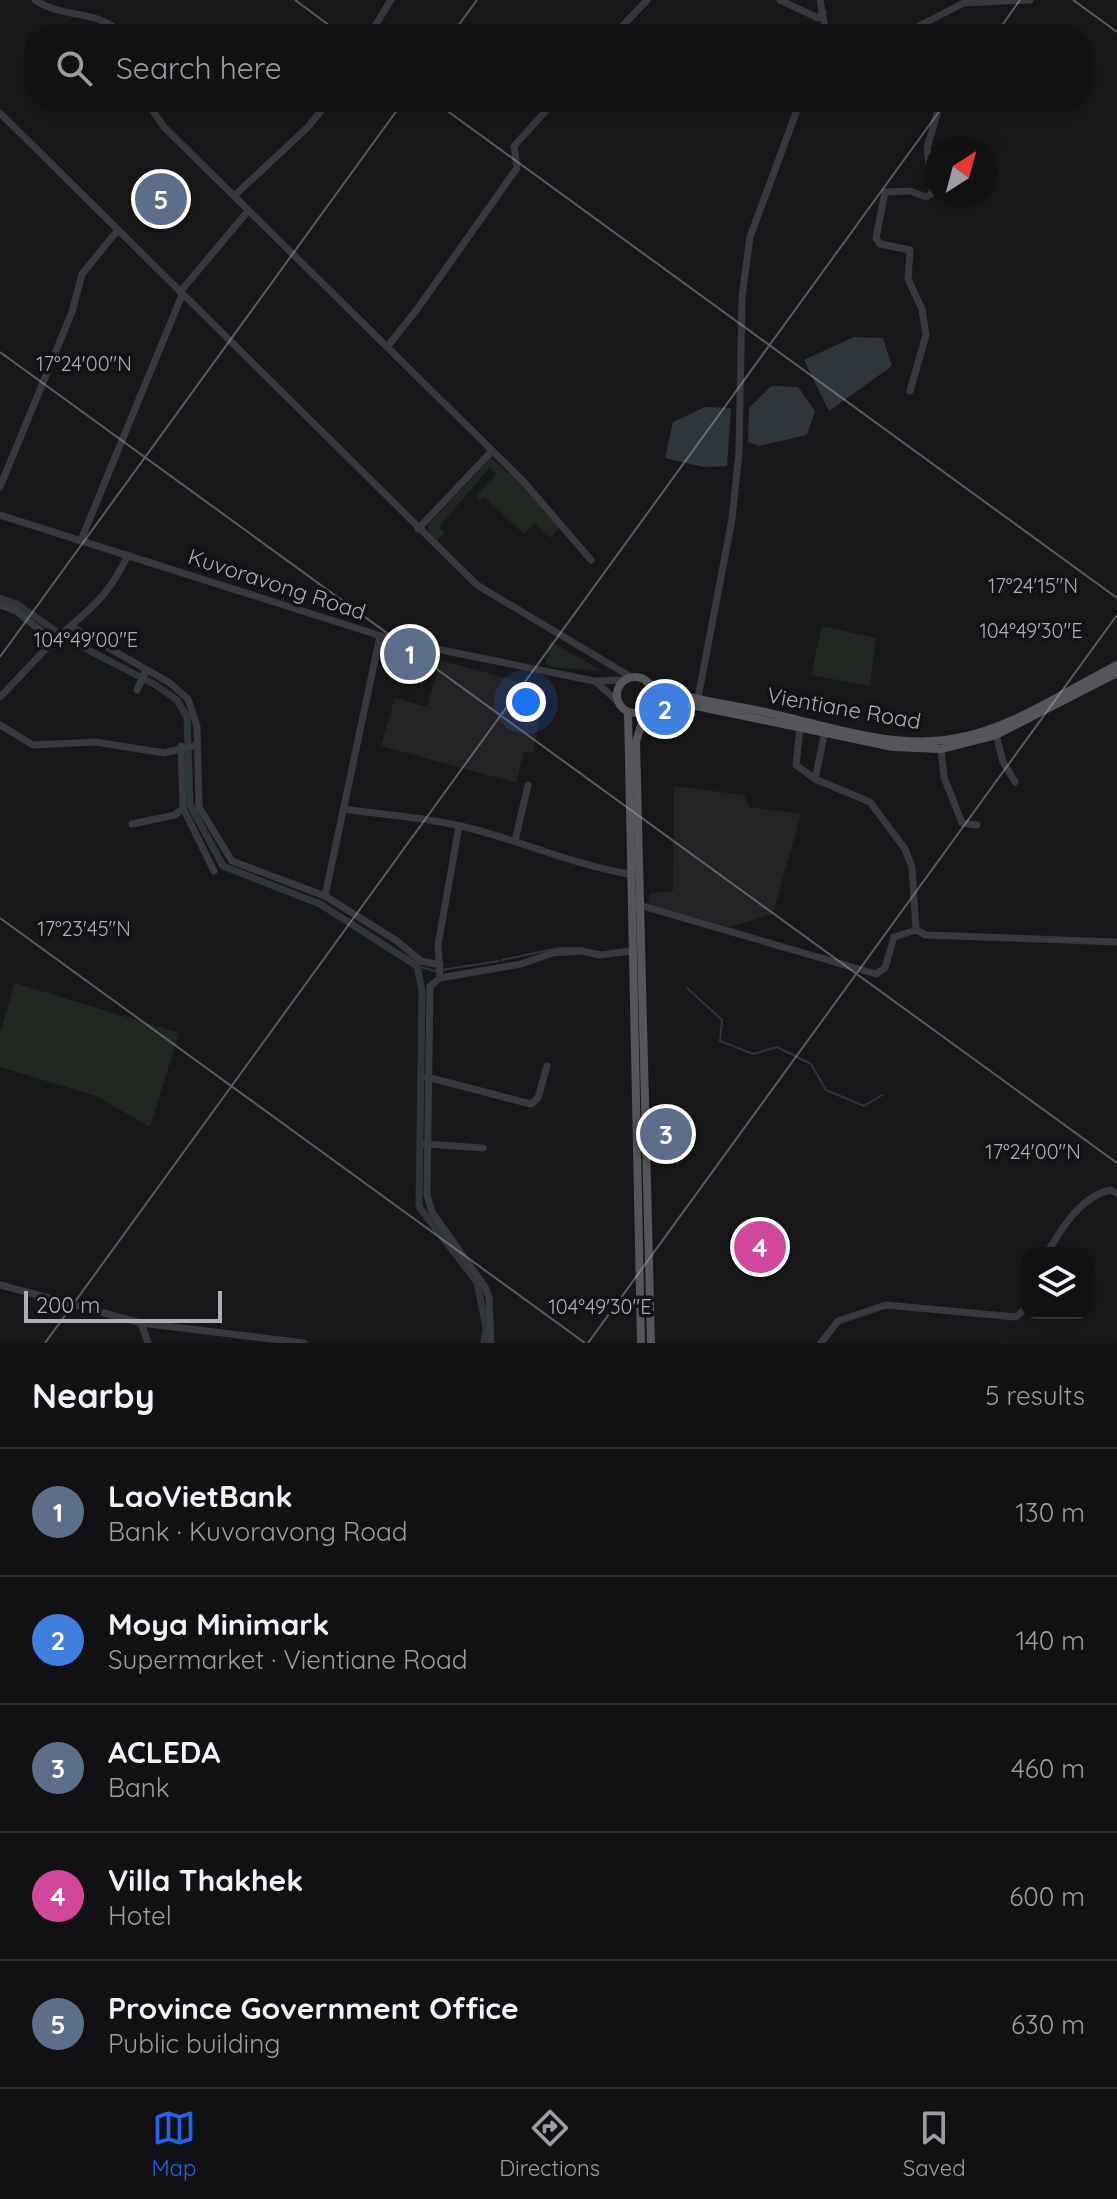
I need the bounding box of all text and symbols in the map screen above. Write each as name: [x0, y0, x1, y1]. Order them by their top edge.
search box: [24, 24, 1093, 112]
icon: search: [52, 46, 96, 90]
text: Search here: [116, 49, 282, 87]
north arrow: [925, 136, 997, 208]
pin: 5: [135, 169, 187, 229]
text: 17°24'00"N: [36, 351, 132, 376]
street label: Kuvoravong Road: [185, 542, 369, 626]
text: 17°24'15"N: [988, 573, 1078, 598]
text: 104°49'30"E: [979, 618, 1083, 643]
pin: 1: [384, 624, 436, 684]
text: 104°49'00"E: [34, 627, 138, 652]
pin: 2: [639, 679, 691, 739]
street label: Vientiane Road: [765, 681, 923, 735]
your location: [506, 682, 546, 722]
text: 17°23'45"N: [37, 916, 131, 941]
pin: 3: [640, 1104, 692, 1164]
text: 17°24'00"N: [985, 1139, 1081, 1164]
pin: 4: [734, 1217, 786, 1277]
map controls: [1021, 1247, 1093, 1319]
button: layers: [1021, 1247, 1093, 1319]
scale bar: [24, 1287, 222, 1323]
text: 200 m: [36, 1291, 100, 1319]
text: 104°49'30"E: [548, 1294, 652, 1319]
text: Nearby: [32, 1374, 155, 1417]
text: 5 results: [985, 1379, 1085, 1412]
text: LaoVietBank: [108, 1477, 293, 1515]
text: 1: [53, 1496, 63, 1529]
text: 130 m: [1015, 1496, 1085, 1529]
text: Bank · Kuvoravong Road: [108, 1515, 408, 1548]
text: Moya Minimark: [108, 1605, 329, 1643]
text: 2: [51, 1624, 65, 1657]
text: 140 m: [1016, 1624, 1085, 1657]
text: Supermarket · Vientiane Road: [108, 1643, 467, 1676]
text: ACLEDA: [108, 1733, 220, 1771]
text: 3: [51, 1752, 65, 1785]
text: 460 m: [1011, 1752, 1085, 1785]
text: Bank: [108, 1771, 170, 1804]
text: Villa Thakhek: [108, 1861, 303, 1899]
text: 4: [50, 1880, 66, 1913]
text: 600 m: [1009, 1880, 1085, 1913]
text: Hotel: [108, 1899, 172, 1932]
text: Province Government Office: [108, 1989, 519, 2027]
text: 5: [51, 2008, 65, 2041]
text: 630 m: [1011, 2008, 1085, 2041]
text: Public building: [108, 2027, 280, 2060]
tab: Map: [151, 2106, 196, 2182]
tab: Directions: [499, 2106, 600, 2182]
tab: Saved: [903, 2106, 966, 2182]

